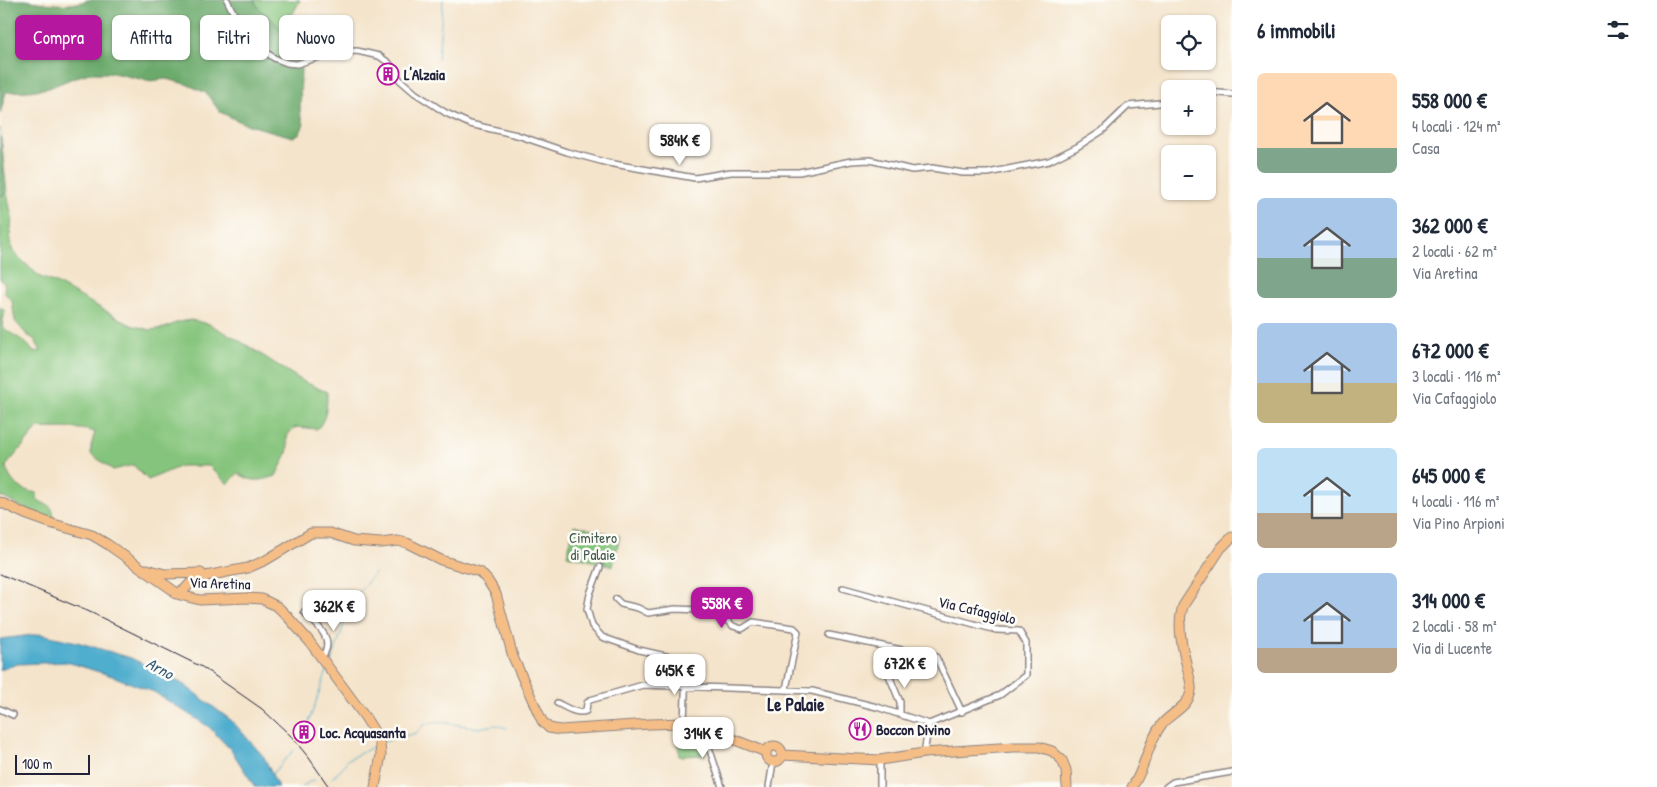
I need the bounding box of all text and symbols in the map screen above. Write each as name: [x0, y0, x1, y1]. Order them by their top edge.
chip: Compra: [15, 15, 102, 60]
chip: Affitta: [112, 15, 190, 60]
chip: Filtri: [200, 15, 269, 60]
chip: Nuovo: [279, 15, 353, 60]
map controls: [1161, 15, 1216, 200]
button: locate: [1161, 15, 1216, 70]
text: 6 immobili: [1257, 16, 1336, 45]
icon: filters: [1604, 16, 1632, 44]
building icon: L'Alzaia: [376, 62, 400, 86]
place label: L'Alzaia: [404, 64, 445, 85]
button: +: [1161, 80, 1216, 135]
text: 558 000 €: [1412, 86, 1487, 115]
icon: home: [1297, 93, 1357, 153]
text: 4 locali · 124 m²: [1412, 115, 1501, 137]
pin: 584K €: [639, 124, 721, 166]
text: 584K €: [660, 129, 700, 151]
text: Casa: [1412, 137, 1439, 159]
button: −: [1161, 145, 1216, 200]
text: 362 000 €: [1412, 211, 1488, 240]
icon: home: [1297, 218, 1357, 278]
text: 2 locali · 62 m²: [1412, 240, 1497, 262]
text: Via Aretina: [1412, 262, 1477, 284]
text: 672 000 €: [1412, 336, 1489, 365]
icon: home: [1297, 343, 1357, 403]
text: 3 locali · 116 m²: [1412, 365, 1501, 387]
text: Via Cafaggiolo: [1412, 387, 1497, 409]
text: 645 000 €: [1412, 461, 1485, 490]
icon: home: [1297, 468, 1357, 528]
text: 4 locali · 116 m²: [1412, 490, 1500, 512]
text: Via Pino Arpioni: [1412, 512, 1505, 534]
park label: Cimitero di Palaie: [569, 527, 617, 565]
street label: Via Aretina: [189, 571, 251, 595]
pin: 558K €: [681, 586, 763, 629]
text: 314 000 €: [1412, 586, 1485, 615]
pin: 362K €: [293, 590, 375, 632]
street label: Via Cafaggiolo: [936, 591, 1018, 629]
text: 558K €: [702, 592, 742, 614]
icon: home: [1297, 593, 1357, 653]
text: 362K €: [314, 595, 354, 617]
text: 2 locali · 58 m²: [1412, 615, 1497, 637]
text: Via di Lucente: [1412, 637, 1492, 659]
pin: 672K €: [864, 646, 946, 689]
water label: Arno: [143, 652, 179, 685]
text: 672K €: [884, 652, 926, 674]
pin: 645K €: [634, 654, 716, 696]
text: 645K €: [656, 659, 694, 681]
district label: Le Palaie: [768, 692, 825, 717]
pin: 314K €: [662, 716, 744, 759]
restaurant icon: Boccon Divino: [848, 717, 872, 741]
place label: Boccon Divino: [876, 719, 950, 740]
building icon: Loc. Acquasanta: [292, 720, 316, 744]
place label: Loc. Acquasanta: [320, 722, 406, 744]
text: 314K €: [684, 722, 722, 744]
scale bar: [15, 752, 90, 775]
text: 100 m: [22, 754, 52, 773]

